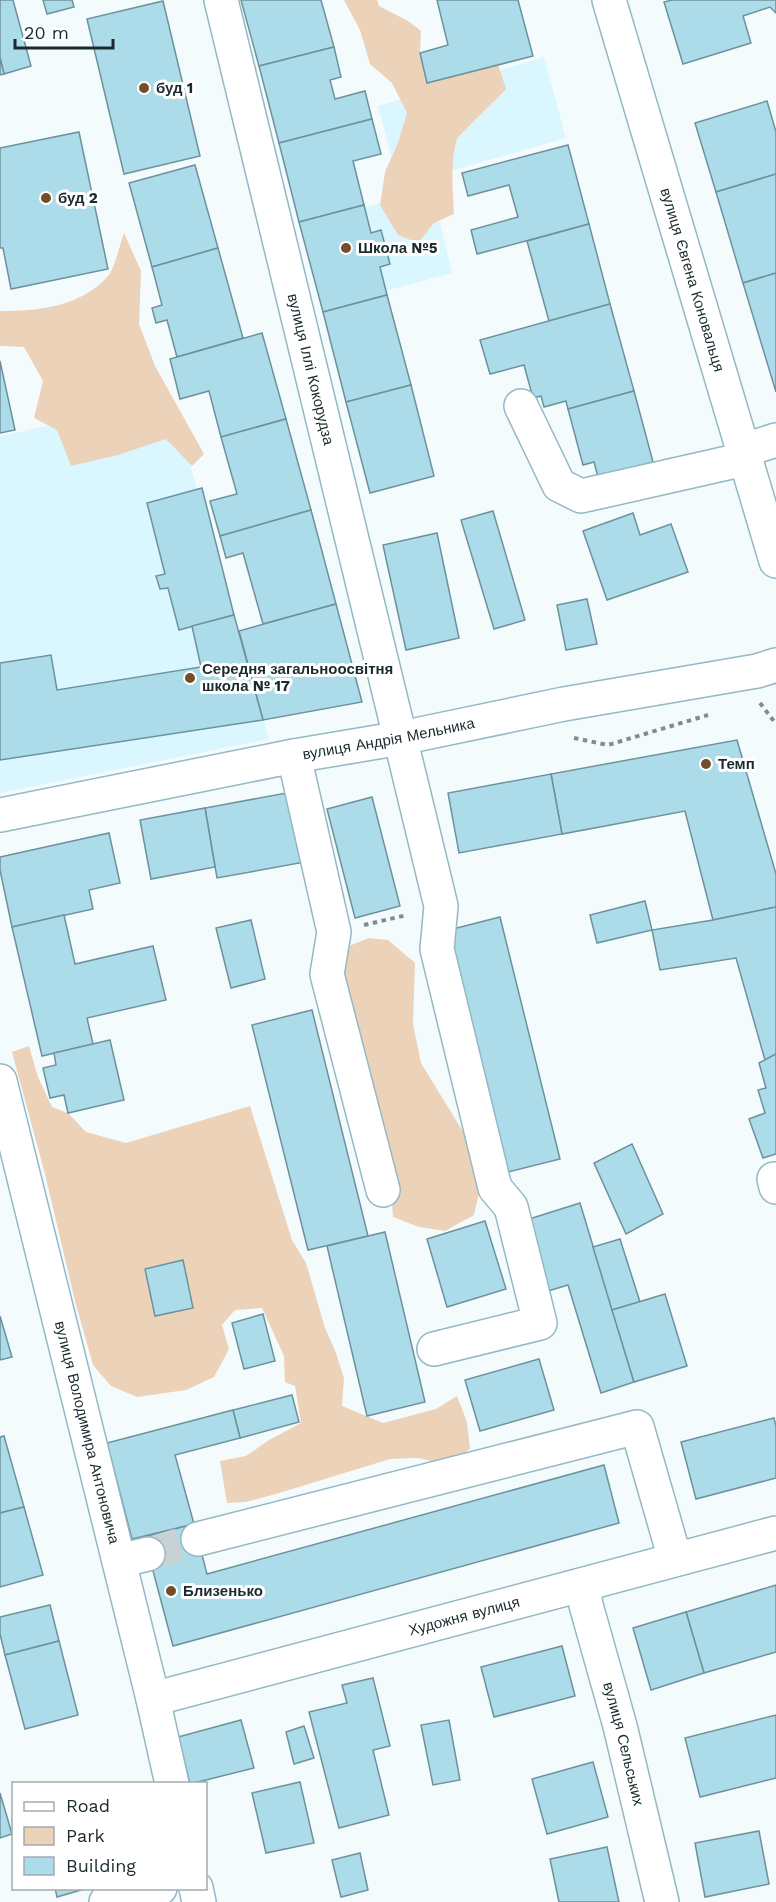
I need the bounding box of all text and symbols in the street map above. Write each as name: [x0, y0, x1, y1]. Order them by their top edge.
scale bar: [15, 12, 112, 50]
text: 20 m: [24, 22, 69, 43]
place label: буд 1: [156, 79, 193, 97]
marker: буд 1: [137, 81, 151, 95]
street label: вулиця Євгена Коновальця: [656, 186, 728, 374]
place label: буд 2: [58, 189, 98, 207]
marker: буд 2: [39, 191, 53, 205]
place label: Школа №5: [358, 239, 438, 257]
marker: Школа №5: [339, 241, 353, 255]
street label: вулиця Іллі Кокорудза: [284, 292, 338, 448]
place label: Середня загальноосвітня школа № 17: [202, 660, 393, 695]
marker: Середня загальноосвітня школа № 17: [183, 671, 197, 685]
street label: вулиця Андрія Мельника: [301, 714, 477, 763]
place label: Темп: [718, 755, 755, 773]
marker: Темп: [699, 757, 713, 771]
street label: вулиця Володимира Антоновича: [51, 1319, 123, 1546]
place label: Близенько: [183, 1582, 263, 1600]
marker: Близенько: [164, 1584, 178, 1598]
street label: Художня вулиця: [407, 1593, 522, 1639]
street label: вулиця Сельських: [599, 1680, 648, 1808]
legend: [12, 1782, 207, 1890]
text: Road: [66, 1795, 110, 1816]
text: Park: [66, 1825, 105, 1846]
text: Building: [66, 1855, 136, 1876]

